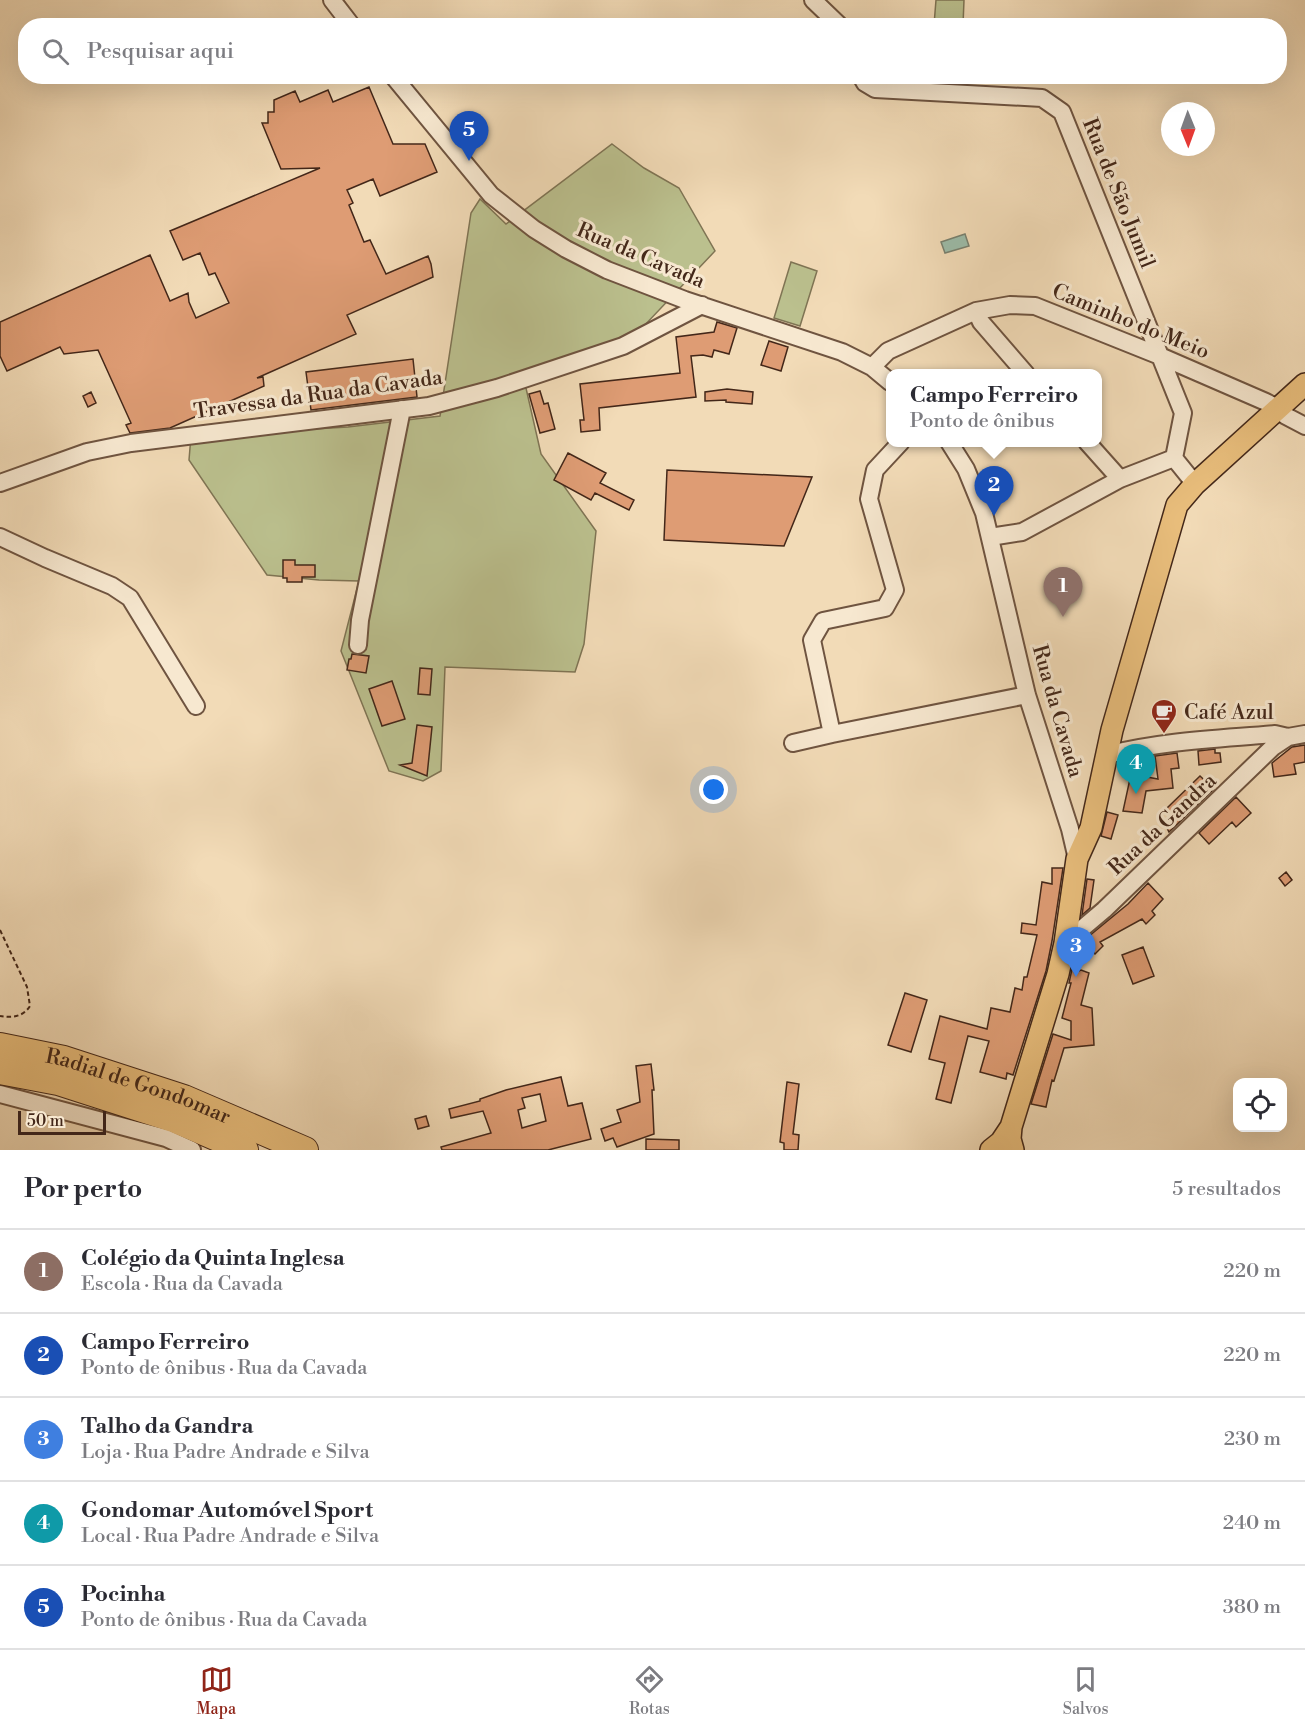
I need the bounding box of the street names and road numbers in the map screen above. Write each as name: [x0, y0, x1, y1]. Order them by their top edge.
street label: Rua de São Jumil: [1076, 115, 1160, 272]
street label: Rua da Cavada: [573, 217, 709, 295]
street label: Caminho do Meio: [1048, 279, 1213, 365]
street label: Travessa da Rua da Cavada: [192, 365, 445, 425]
street label: Rua da Cavada: [1026, 642, 1088, 781]
street label: Rua da Gandra: [1103, 768, 1222, 881]
street label: Radial de Gondomar: [43, 1044, 234, 1130]

